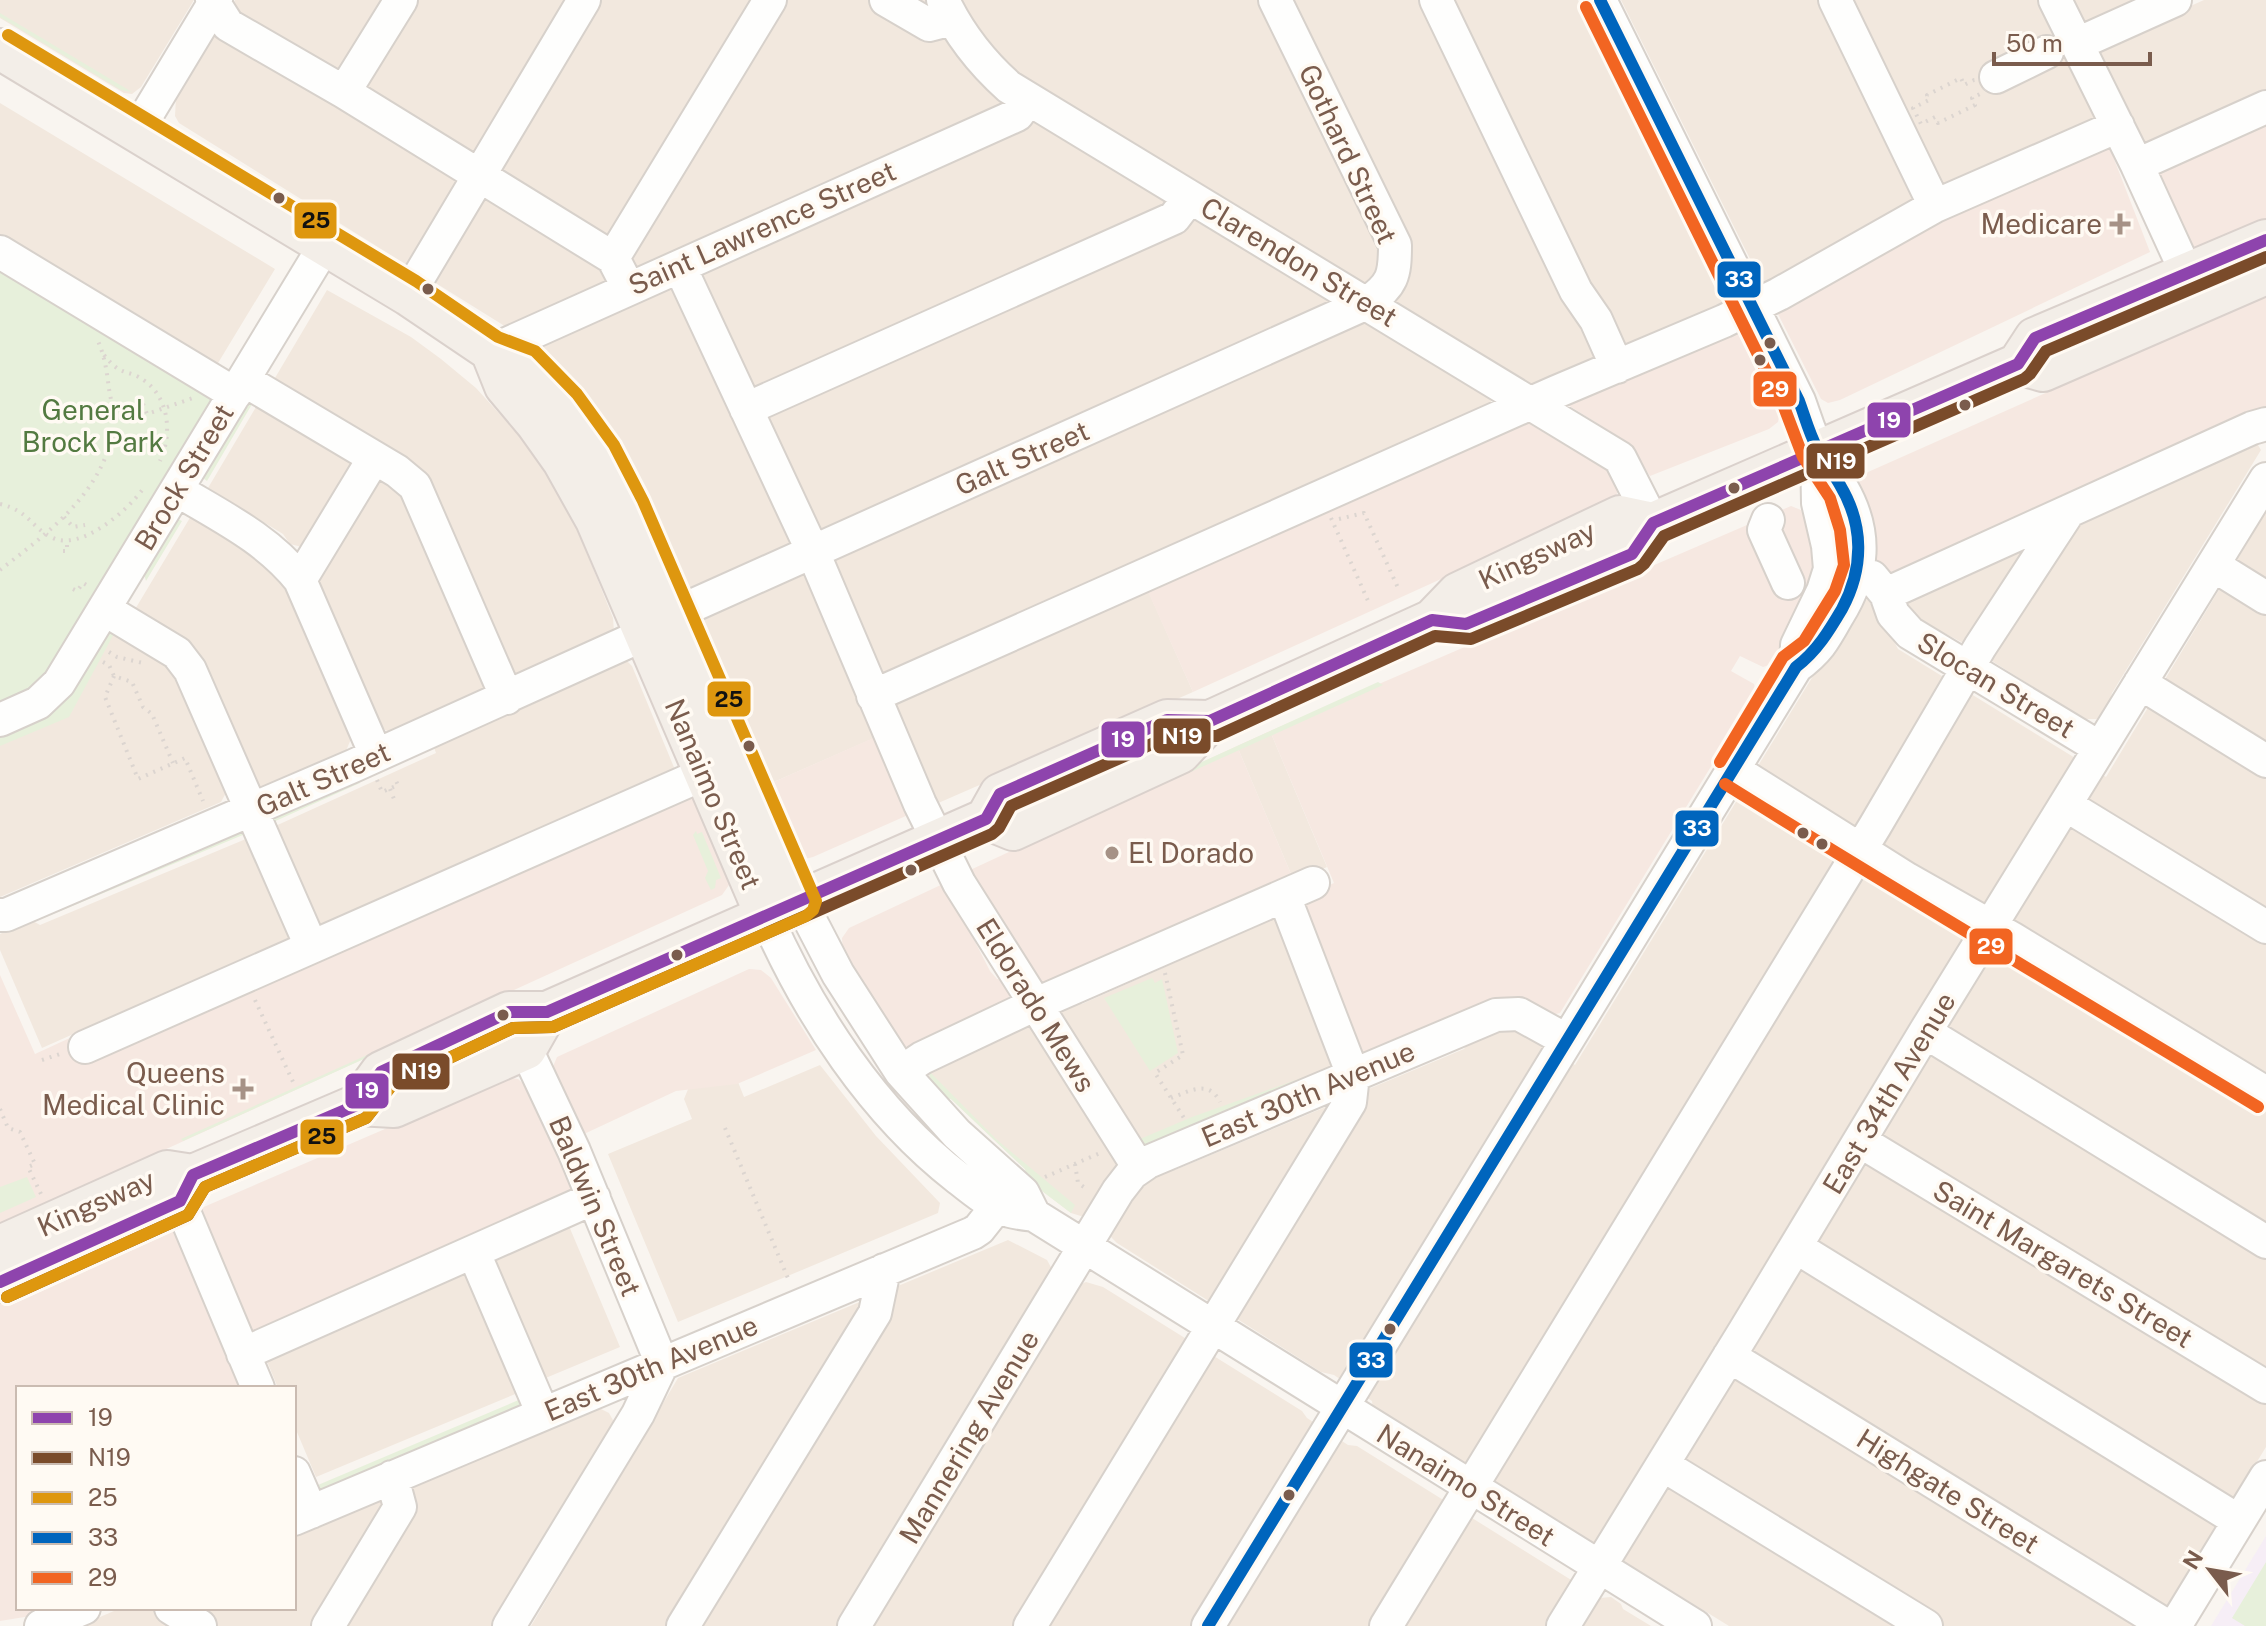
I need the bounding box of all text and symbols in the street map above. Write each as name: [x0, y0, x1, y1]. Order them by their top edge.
scale bar: [1994, 16, 2150, 66]
text: 50 m: [2006, 29, 2063, 57]
street label: Gothard Street: [1292, 59, 1404, 249]
street label: Saint Lawrence Street: [623, 154, 901, 301]
unlabelled marker: [271, 190, 287, 206]
street label: Clarendon Street: [1195, 190, 1403, 333]
line badge: 25: [293, 201, 338, 240]
text: 25: [302, 207, 330, 233]
place label: Medicare: [1981, 207, 2102, 240]
marker: Medicare: [2109, 213, 2131, 235]
line badge: 33: [1716, 260, 1762, 299]
text: 33: [1724, 266, 1754, 292]
unlabelled marker: [420, 281, 436, 297]
unlabelled marker: [1762, 335, 1778, 351]
unlabelled marker: [1752, 352, 1768, 368]
line badge: 29: [1752, 370, 1798, 408]
text: 29: [1761, 376, 1789, 402]
park label: General Brock Park: [22, 393, 164, 458]
unlabelled marker: [1957, 397, 1973, 413]
street label: Brock Street: [127, 398, 240, 556]
line badge: 19: [1866, 401, 1912, 439]
text: 19: [1877, 407, 1901, 433]
street label: Galt Street: [950, 413, 1094, 502]
line badge: N19: [1805, 442, 1866, 480]
text: N19: [1815, 448, 1857, 474]
unlabelled marker: [1726, 480, 1742, 496]
street label: Kingsway: [1473, 513, 1600, 596]
street label: Slocan Street: [1912, 625, 2081, 744]
line badge: 25: [706, 680, 752, 718]
text: 25: [715, 686, 743, 712]
street label: Nanaimo Street: [658, 694, 768, 894]
line badge: N19: [1152, 717, 1212, 755]
line badge: 19: [1100, 720, 1146, 759]
text: N19: [1161, 723, 1203, 749]
text: 19: [1111, 726, 1135, 752]
street label: Galt Street: [251, 734, 395, 823]
unlabelled marker: [741, 738, 757, 754]
line badge: 33: [1674, 809, 1720, 848]
text: 33: [1682, 815, 1712, 841]
unlabelled marker: [1795, 825, 1811, 841]
place label: El Dorado: [1128, 836, 1254, 869]
unlabelled marker: [1814, 836, 1830, 852]
marker: El Dorado: [1103, 844, 1121, 862]
unlabelled marker: [903, 862, 919, 878]
street label: Eldorado Mews: [970, 912, 1103, 1098]
line badge: 29: [1968, 927, 2014, 966]
text: 29: [1977, 933, 2005, 959]
unlabelled marker: [669, 947, 685, 963]
street label: East 34th Avenue: [1815, 986, 1962, 1200]
unlabelled marker: [495, 1007, 511, 1023]
street label: East 30th Avenue: [1196, 1034, 1420, 1153]
line badge: N19: [391, 1052, 451, 1091]
place label: Queens Medical Clinic: [42, 1056, 225, 1121]
text: N19: [400, 1058, 442, 1084]
line badge: 19: [344, 1072, 390, 1110]
text: 19: [355, 1077, 379, 1103]
marker: Queens Medical Clinic: [232, 1078, 254, 1100]
street label: Baldwin Street: [543, 1111, 648, 1301]
line badge: 25: [299, 1118, 345, 1156]
text: 25: [308, 1123, 336, 1149]
street label: Kingsway: [32, 1162, 160, 1243]
street label: Saint Margarets Street: [1927, 1173, 2199, 1354]
street label: East 30th Avenue: [539, 1308, 763, 1427]
unlabelled marker: [1382, 1321, 1398, 1337]
street label: Mannering Avenue: [892, 1324, 1045, 1549]
line badge: 33: [1348, 1341, 1394, 1379]
text: 33: [1356, 1347, 1386, 1373]
legend: [16, 1386, 296, 1610]
text: 19: [88, 1403, 113, 1431]
street label: Nanaimo Street: [1371, 1417, 1561, 1553]
street label: Highgate Street: [1851, 1421, 2045, 1560]
text: N19: [88, 1443, 131, 1471]
text: 25: [88, 1483, 118, 1511]
unlabelled marker: [1281, 1487, 1297, 1503]
text: 33: [88, 1523, 118, 1551]
north arrow: [2170, 1530, 2250, 1610]
text: N: [2177, 1546, 2208, 1574]
text: 29: [88, 1563, 117, 1591]

